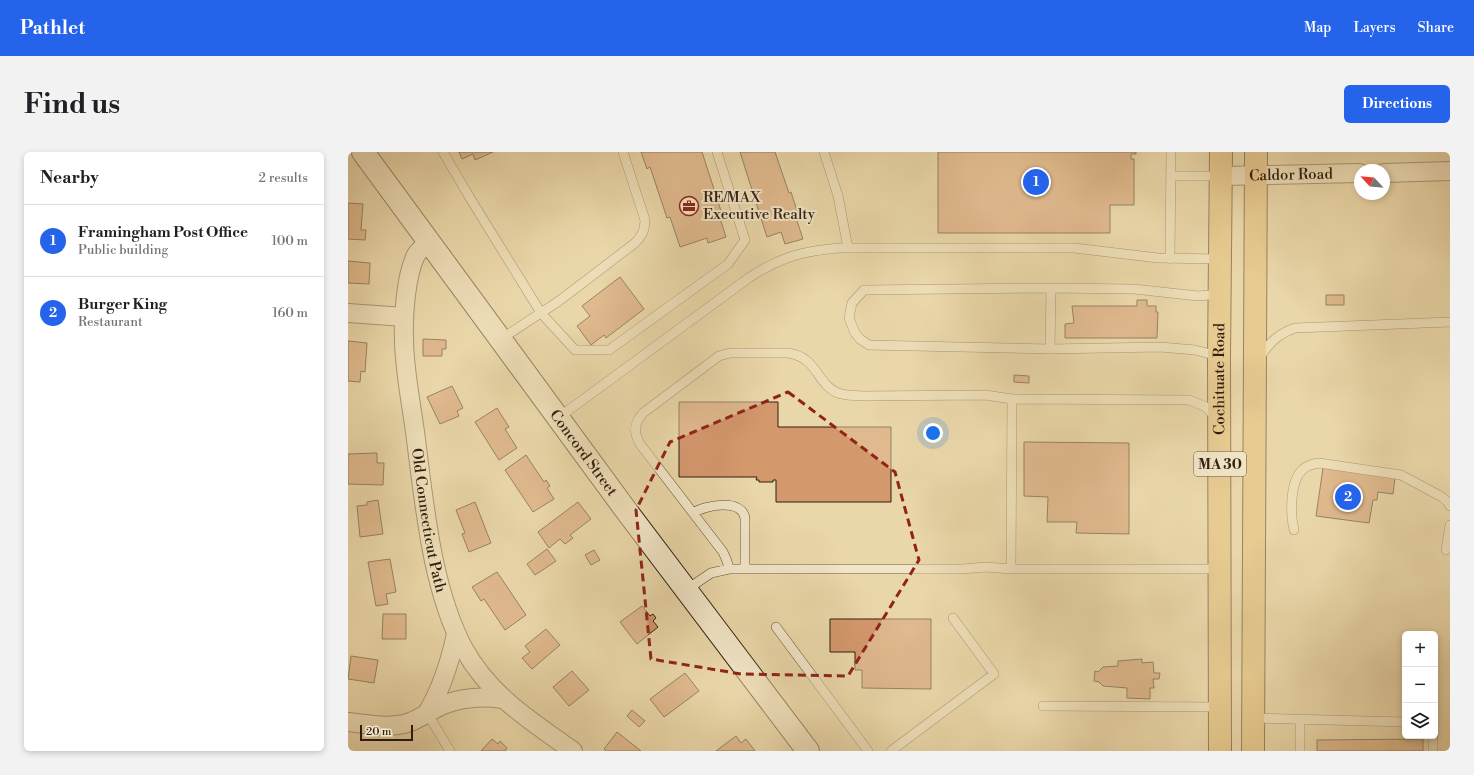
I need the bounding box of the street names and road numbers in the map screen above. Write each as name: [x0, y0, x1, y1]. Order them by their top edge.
street label: Caldor Road: [1249, 165, 1334, 185]
street label: Cochituate Road: [1210, 322, 1229, 435]
street label: Concord Street: [545, 406, 622, 500]
street label: Old Connecticut Path: [407, 447, 450, 595]
road number: MA 30: [1194, 452, 1246, 476]

